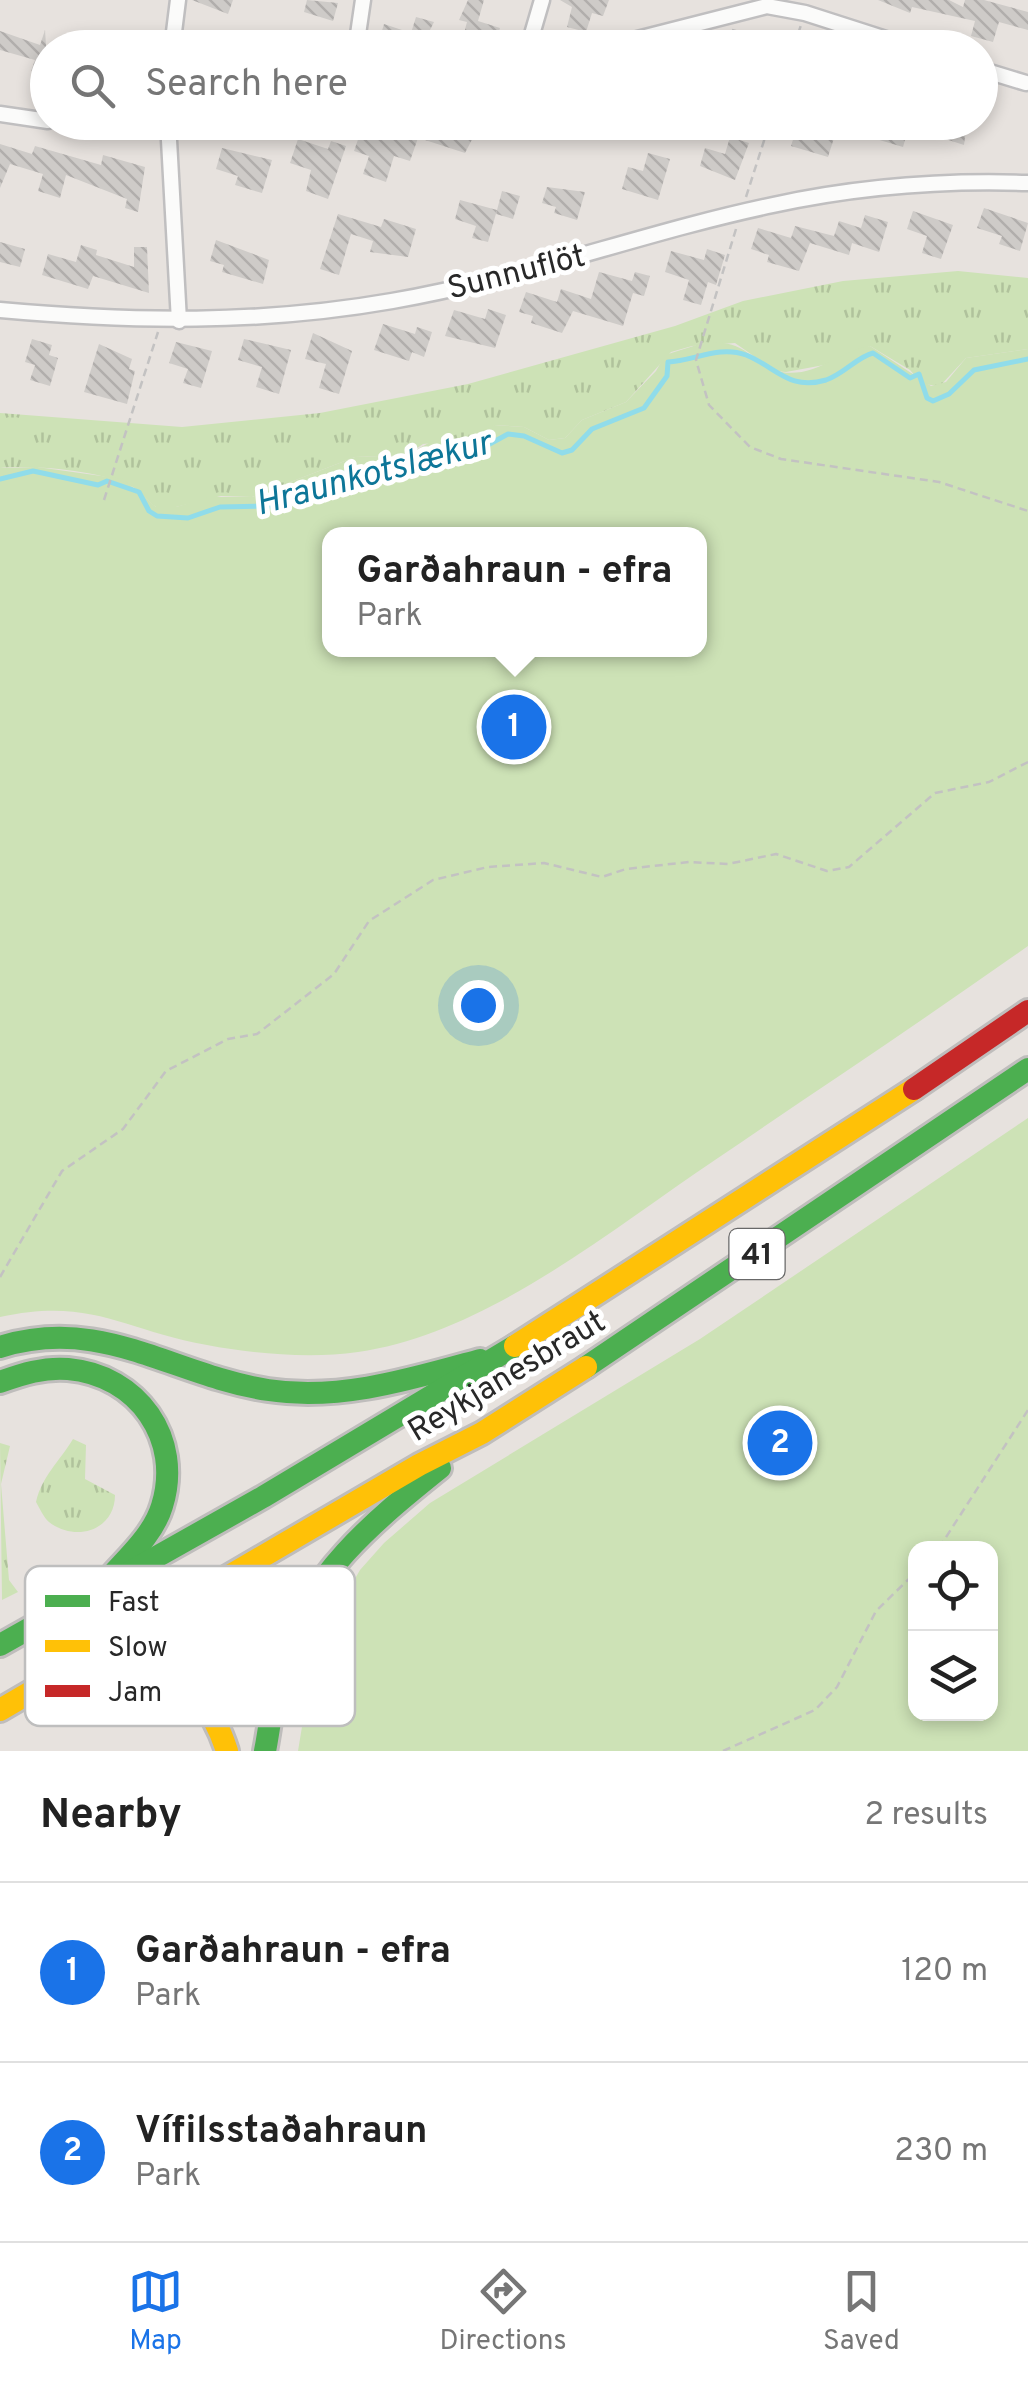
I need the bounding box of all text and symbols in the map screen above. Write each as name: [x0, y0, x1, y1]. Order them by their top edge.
search box: [30, 30, 998, 140]
icon: search: [65, 58, 120, 113]
text: Search here: [145, 61, 348, 110]
street label: Sunnuflöt: [444, 238, 590, 310]
water label: Hraunkotslækur: [251, 422, 499, 528]
popup: [322, 527, 707, 657]
text: Garðahraun - efra: [356, 548, 673, 597]
text: Park: [356, 597, 423, 637]
pin: 1: [482, 690, 546, 764]
your location: [453, 980, 504, 1031]
road number: 41: [730, 1229, 784, 1279]
street label: Reykjanesbraut: [402, 1303, 614, 1452]
pin: 2: [748, 1406, 812, 1480]
map controls: [908, 1541, 998, 1721]
button: locate: [908, 1541, 998, 1631]
legend: [25, 1566, 355, 1726]
text: Fast: [108, 1586, 160, 1622]
text: Slow: [108, 1631, 167, 1667]
button: layers: [908, 1631, 998, 1721]
text: Jam: [108, 1676, 162, 1712]
text: Nearby: [40, 1790, 182, 1843]
text: 2 results: [864, 1796, 988, 1836]
text: Garðahraun - efra: [135, 1928, 451, 1977]
text: 1: [66, 1952, 79, 1992]
text: 120 m: [901, 1952, 988, 1992]
text: Park: [135, 1977, 201, 2017]
text: Vífilsstaðahraun: [135, 2108, 428, 2157]
text: 2: [63, 2132, 82, 2172]
text: 230 m: [894, 2132, 988, 2172]
text: Park: [135, 2157, 201, 2197]
tab: Map: [128, 2264, 183, 2360]
tab: Directions: [439, 2264, 567, 2360]
tab: Saved: [823, 2264, 900, 2360]

